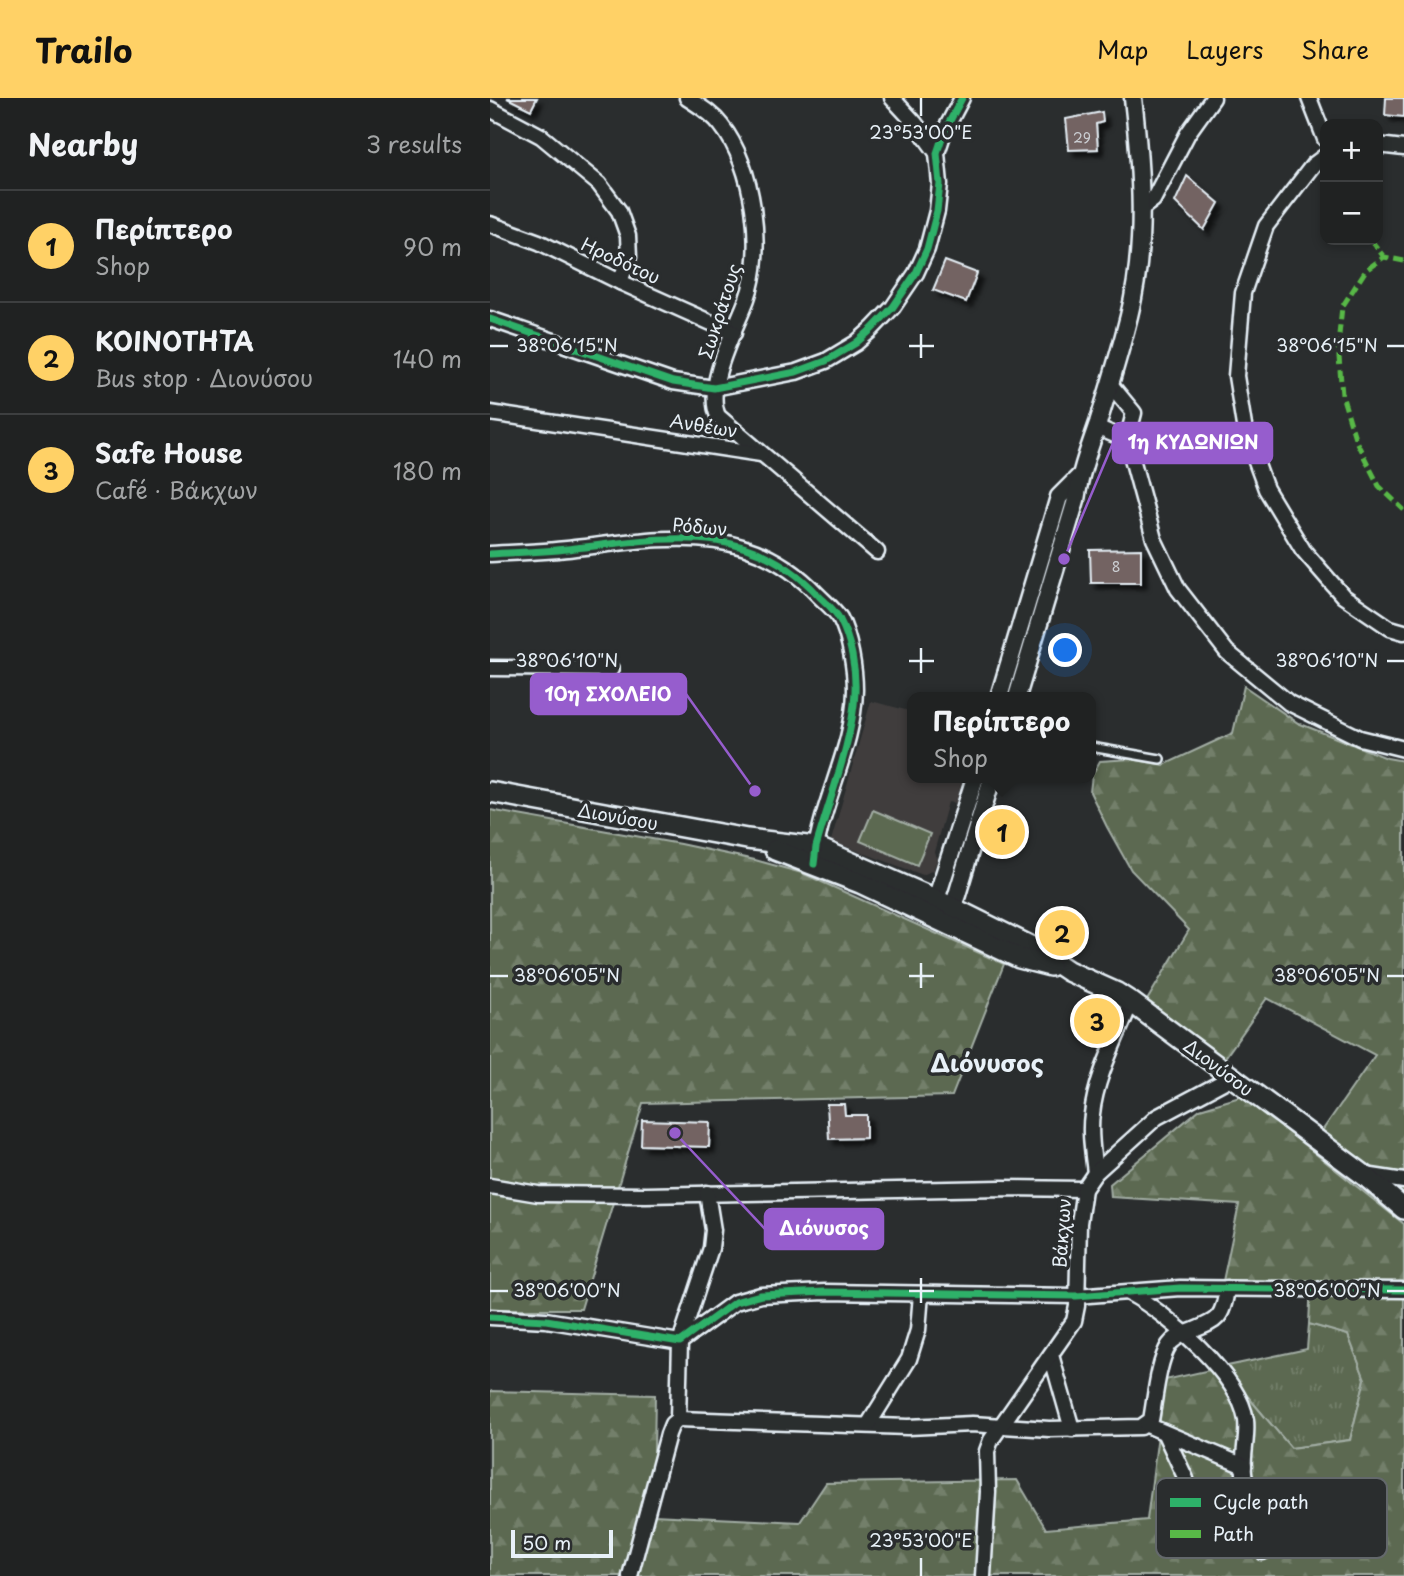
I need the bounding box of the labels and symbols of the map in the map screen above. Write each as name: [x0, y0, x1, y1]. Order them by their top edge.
text: 23°53'00"E: [869, 118, 973, 145]
house number: 29: [1073, 127, 1091, 148]
street label: Ηροδότου: [577, 230, 665, 290]
street label: Σωκράτους: [691, 260, 747, 362]
text: 38°06'15"N: [516, 331, 618, 358]
text: 38°06'15"N: [1276, 331, 1378, 358]
street label: Ανθέων: [668, 406, 740, 444]
callout: 1η ΚΥΔΩΝΙΩΝ: [1113, 423, 1272, 463]
text: 1η ΚΥΔΩΝΙΩΝ: [1128, 427, 1258, 455]
street label: Ρόδων: [671, 510, 729, 542]
house number: 8: [1112, 556, 1120, 577]
your location: [1048, 633, 1082, 667]
text: 38°06'10"N: [516, 646, 618, 673]
text: 38°06'10"N: [1276, 646, 1378, 673]
callout: 10η ΣΧΟΛΕΙΟ: [531, 674, 686, 714]
text: 10η ΣΧΟΛΕΙΟ: [544, 679, 672, 707]
street label: Διονύσου: [576, 796, 660, 836]
pin: 1: [979, 806, 1025, 858]
pin: 2: [1039, 907, 1085, 959]
text: 38°06'05"N: [514, 961, 620, 988]
text: 38°06'05"N: [1274, 961, 1380, 988]
pin: 3: [1074, 995, 1120, 1047]
street label: Διονύσου: [1178, 1032, 1260, 1102]
district label: Διόνυσος: [930, 1044, 1044, 1080]
street label: Βάκχων: [1045, 1197, 1077, 1269]
callout: Διόνυσος: [765, 1209, 883, 1249]
text: Διόνυσος: [779, 1213, 869, 1241]
text: 38°06'00"N: [513, 1276, 621, 1303]
text: 38°06'00"N: [1273, 1276, 1381, 1303]
legend: [1156, 1478, 1387, 1558]
text: Cycle path: [1213, 1487, 1309, 1515]
text: Path: [1213, 1519, 1254, 1547]
text: 23°53'00"E: [869, 1526, 973, 1553]
scale bar: [511, 1527, 612, 1559]

